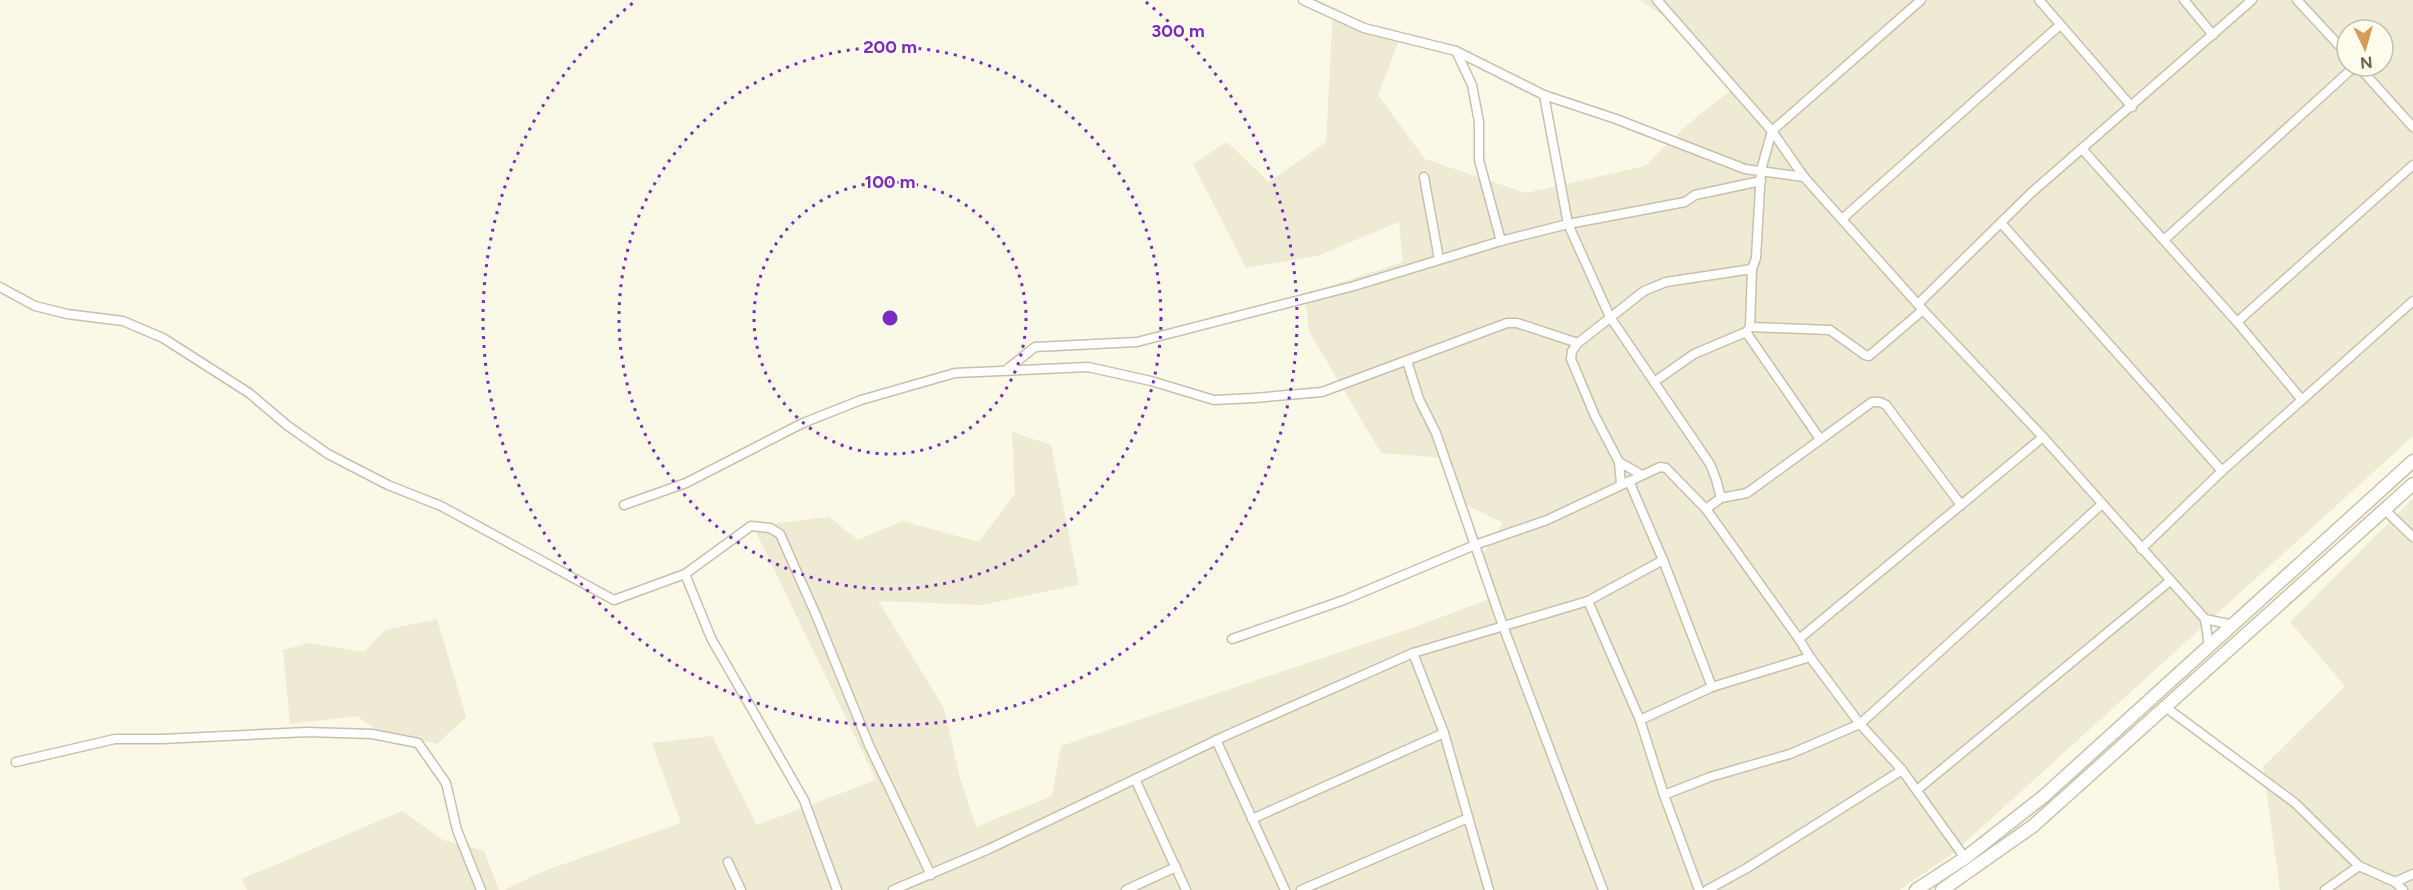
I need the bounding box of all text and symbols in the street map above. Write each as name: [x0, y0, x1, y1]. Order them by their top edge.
north arrow: [2335, 18, 2395, 78]
text: 300 m: [1151, 20, 1205, 42]
text: 200 m: [863, 36, 917, 58]
text: N: [2359, 52, 2373, 72]
text: 100 m: [865, 171, 915, 193]
centre of rings: [880, 308, 900, 328]

